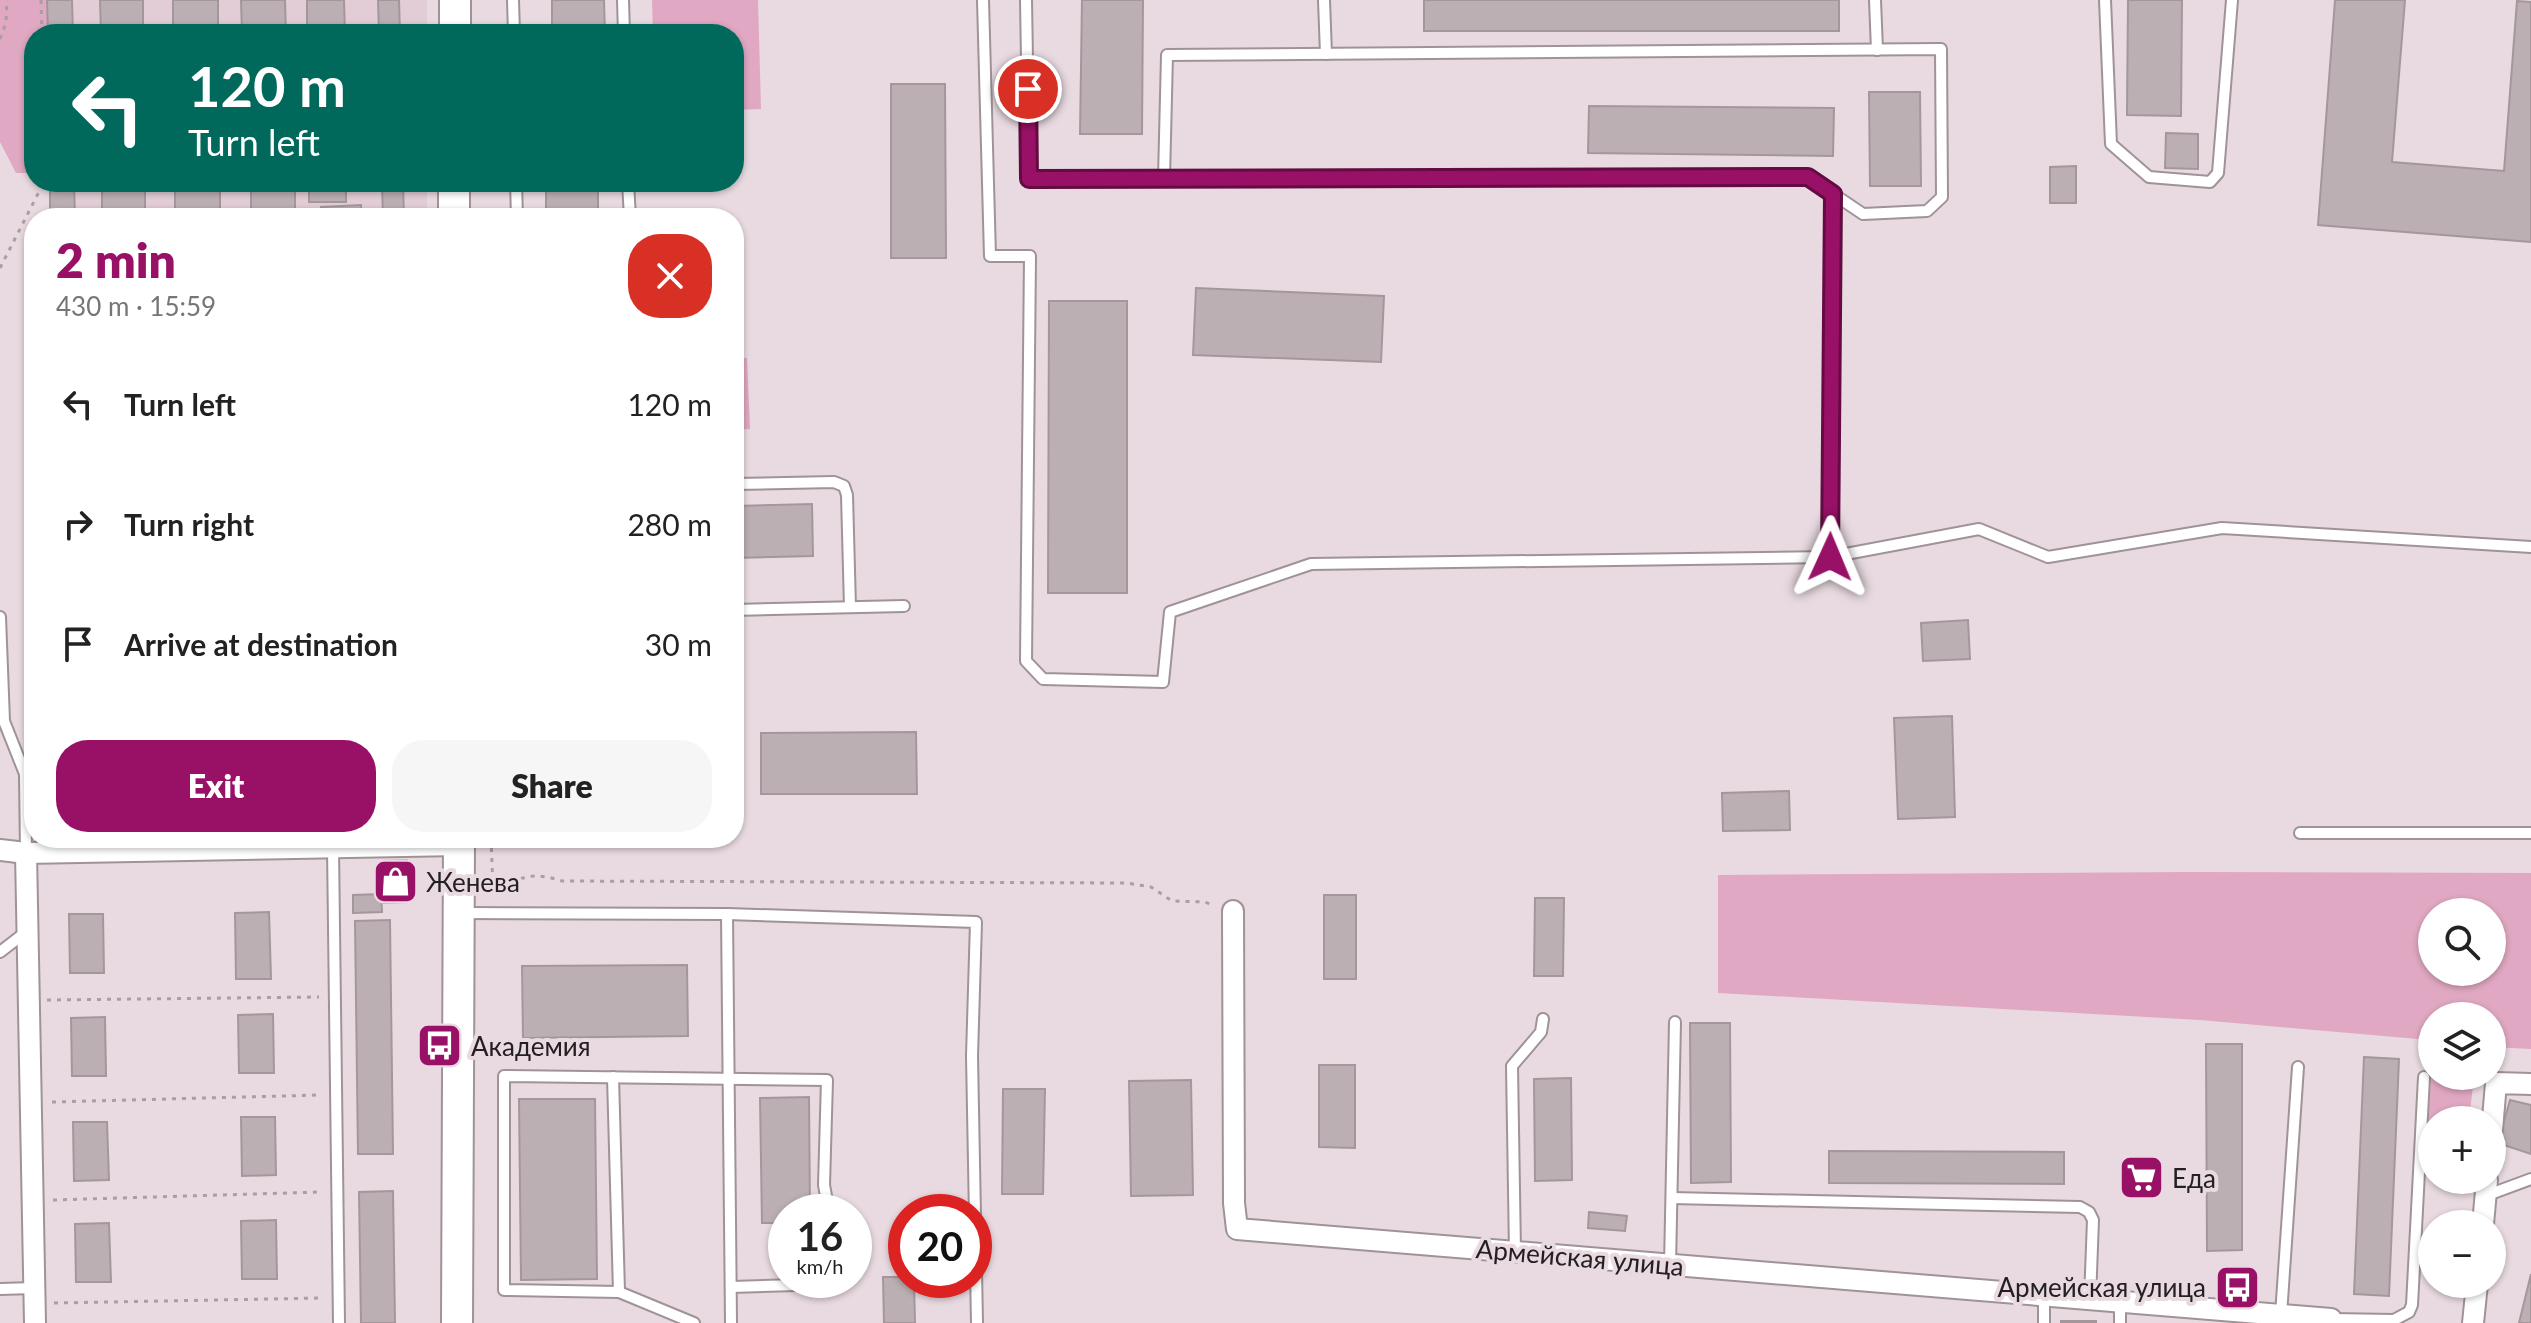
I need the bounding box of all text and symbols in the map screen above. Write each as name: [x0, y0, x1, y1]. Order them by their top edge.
text: 120 m: [188, 52, 346, 119]
pin: [994, 55, 1062, 123]
icon: left: [56, 56, 160, 160]
icon: arrive: [1006, 67, 1050, 111]
text: Turn left: [188, 120, 320, 164]
text: 2 min: [56, 231, 176, 288]
button: close: [628, 234, 712, 318]
text: 430 m · 15:59: [56, 290, 216, 322]
icon: left: [56, 382, 100, 426]
text: Turn left: [124, 386, 236, 422]
text: 120 m: [627, 386, 712, 422]
icon: right: [56, 502, 100, 546]
text: Turn right: [124, 506, 254, 542]
text: 280 m: [627, 506, 712, 542]
position arrow: [1788, 515, 1872, 599]
icon: arrive: [56, 622, 100, 666]
text: Arrive at destination: [124, 626, 398, 662]
text: 30 m: [645, 626, 712, 662]
button: Exit: [56, 740, 376, 832]
button: Share: [392, 740, 712, 832]
shop icon: Женева: [371, 858, 419, 906]
place label: Женева: [426, 866, 520, 898]
map controls: [2418, 898, 2506, 1298]
button: search: [2418, 898, 2506, 986]
button: layers: [2418, 1002, 2506, 1090]
bus stop icon: Академия: [416, 1022, 464, 1070]
place label: Академия: [471, 1030, 591, 1062]
button: +: [2418, 1106, 2506, 1194]
supermarket icon: Еда: [2117, 1154, 2165, 1202]
place label: Еда: [2172, 1162, 2216, 1194]
speed limit sign: 20: [888, 1194, 992, 1298]
button: −: [2418, 1210, 2506, 1298]
text: 16: [797, 1212, 843, 1260]
street label: Армейская улица: [1475, 1232, 1685, 1282]
text: km/h: [797, 1254, 843, 1278]
bus stop icon: Армейская улица: [2213, 1263, 2261, 1311]
place label: Армейская улица: [1998, 1271, 2206, 1303]

